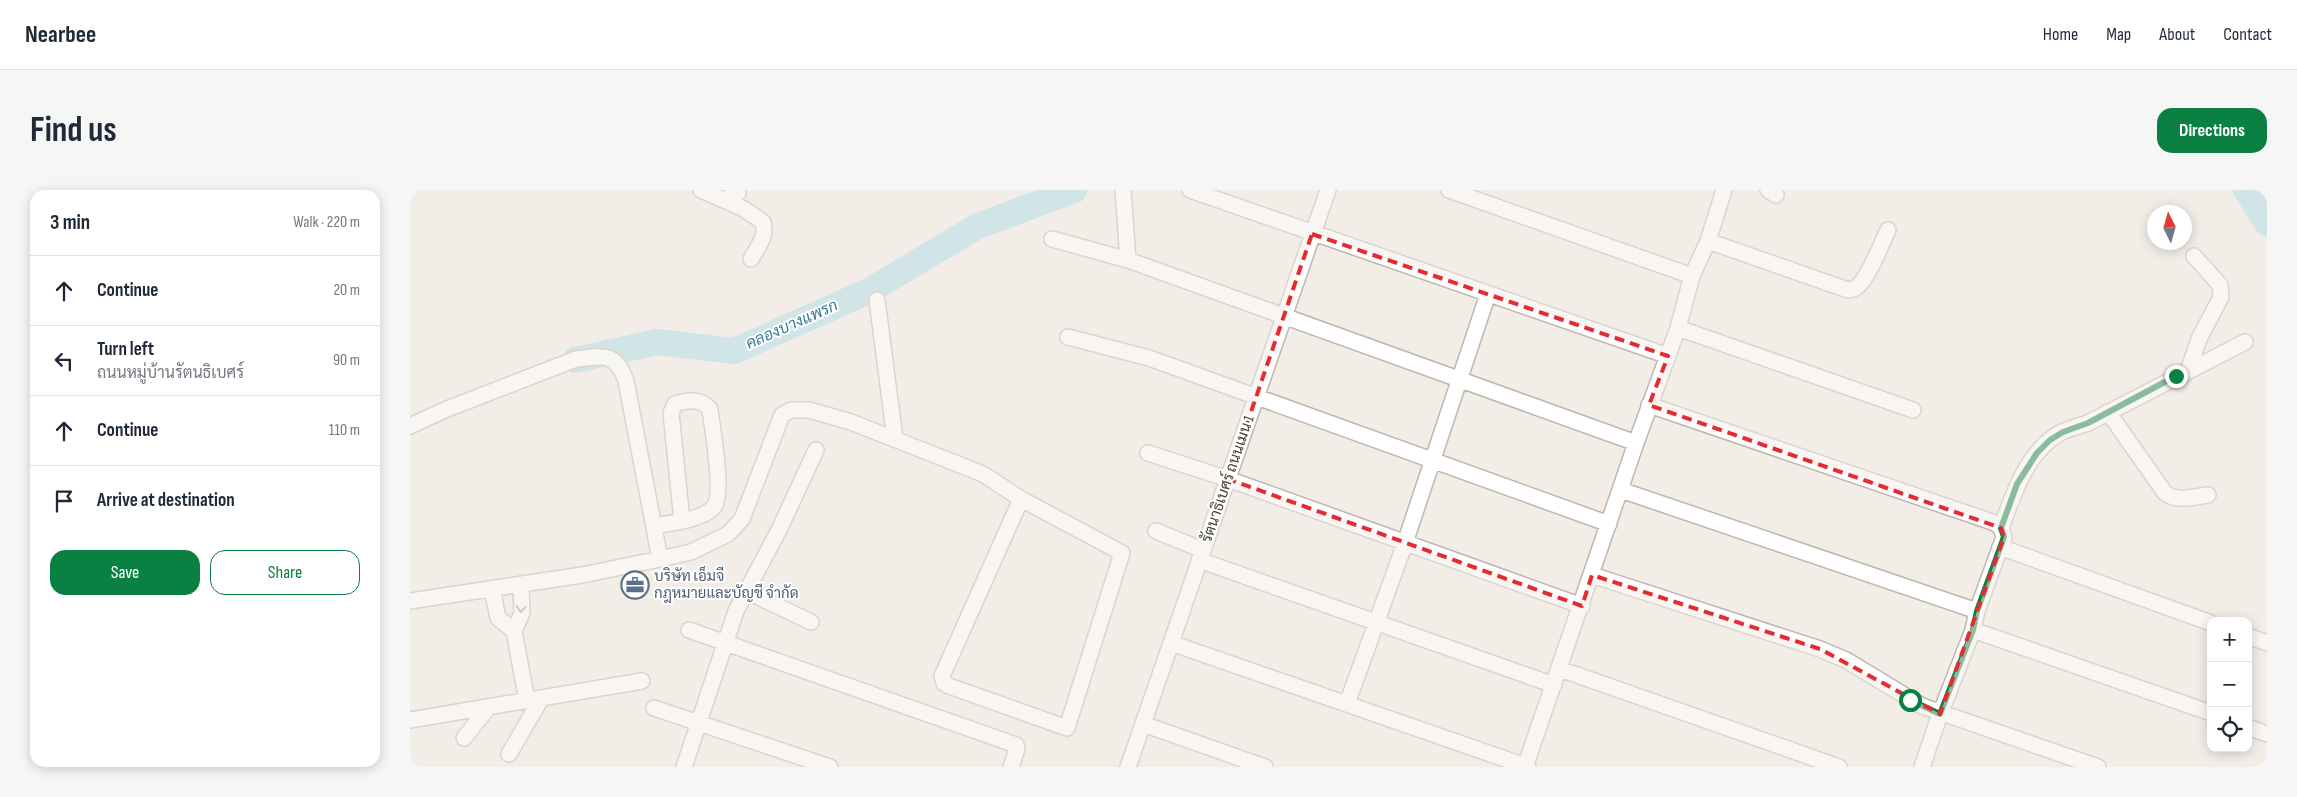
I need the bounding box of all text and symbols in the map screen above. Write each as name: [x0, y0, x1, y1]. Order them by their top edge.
text: Nearbee: [25, 20, 96, 49]
text: Home: [2043, 24, 2078, 45]
text: Map: [2106, 24, 2131, 45]
text: About: [2159, 24, 2195, 45]
text: Contact: [2223, 24, 2272, 45]
button: Directions: [2157, 108, 2267, 153]
text: Find us: [30, 109, 117, 152]
north arrow: [2147, 205, 2192, 250]
text: 3 min: [50, 210, 90, 235]
text: Walk · 220 m: [293, 213, 360, 232]
icon: ahead: [50, 277, 78, 305]
text: Continue: [97, 279, 158, 302]
text: 20 m: [333, 281, 360, 300]
water label: คลองบางแพรก: [743, 296, 841, 354]
text: Turn left: [97, 338, 154, 361]
icon: left: [50, 347, 78, 375]
text: 90 m: [333, 351, 360, 370]
text: ถนนหมู่บ้านรัตนธิเบศร์: [97, 364, 244, 383]
route end: [2165, 365, 2188, 388]
street label: รัตนาธิเบศร์ ถนนเมน 1: [1196, 412, 1259, 545]
icon: ahead: [50, 417, 78, 445]
text: Continue: [97, 419, 158, 442]
text: 110 m: [329, 421, 360, 440]
icon: arrive: [50, 487, 78, 515]
text: Arrive at destination: [97, 489, 235, 512]
button: Save: [50, 550, 200, 595]
button: Share: [210, 550, 360, 595]
place label: บริษัท เอ็มจี กฎหมายและบัญชี จำกัด: [654, 565, 799, 603]
office icon: บริษัท เอ็มจี กฎหมายและบัญชี จำกัด: [620, 570, 650, 600]
one-way arrow: [516, 605, 527, 613]
map controls: [2207, 617, 2252, 752]
button: +: [2207, 617, 2252, 662]
button: −: [2207, 662, 2252, 707]
route start: [1899, 689, 1922, 712]
button: locate: [2207, 707, 2252, 752]

